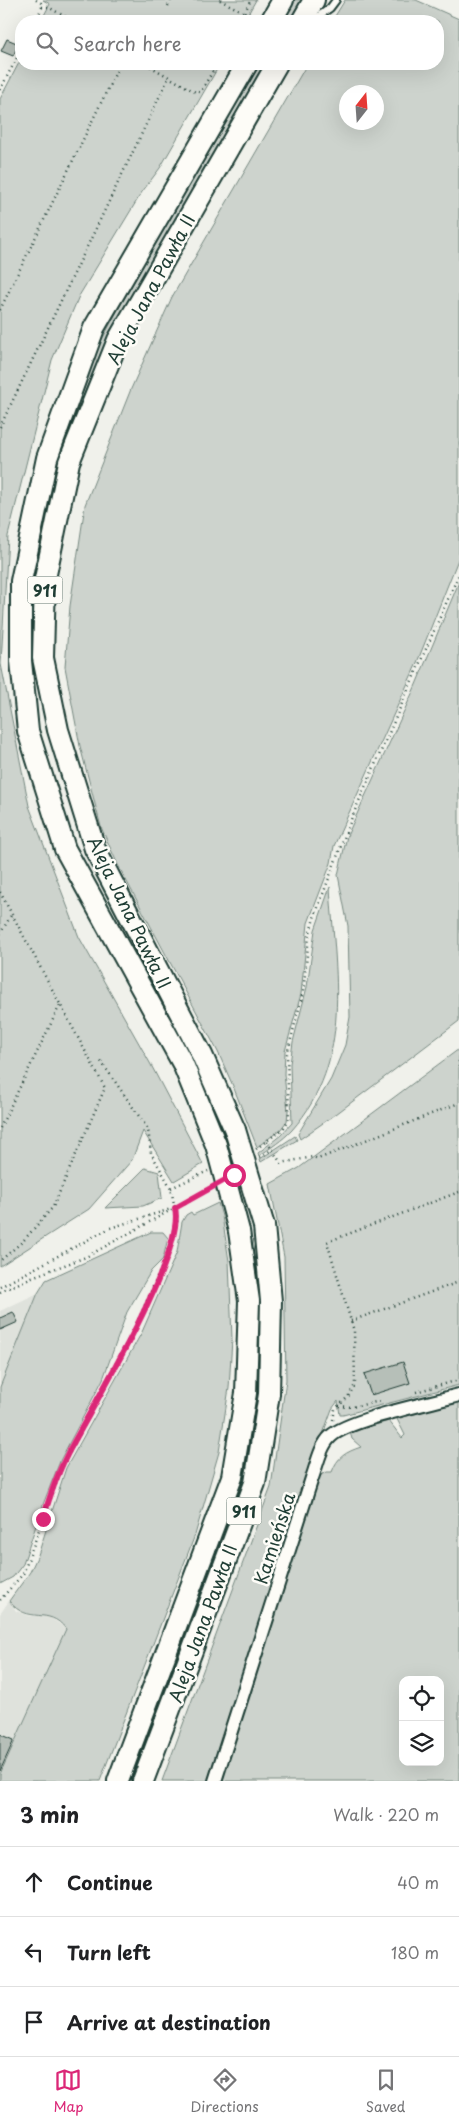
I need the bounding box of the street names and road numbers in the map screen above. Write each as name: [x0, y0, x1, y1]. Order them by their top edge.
street label: Aleja Jana Pawła II: [99, 209, 201, 369]
road number: 911: [28, 576, 62, 604]
street label: Aleja Jana Pawła II: [81, 831, 179, 993]
street label: Kamieńska: [246, 1488, 302, 1587]
road number: 911: [226, 1498, 262, 1524]
street label: Aleja Jana Pawła II: [161, 1540, 243, 1706]

